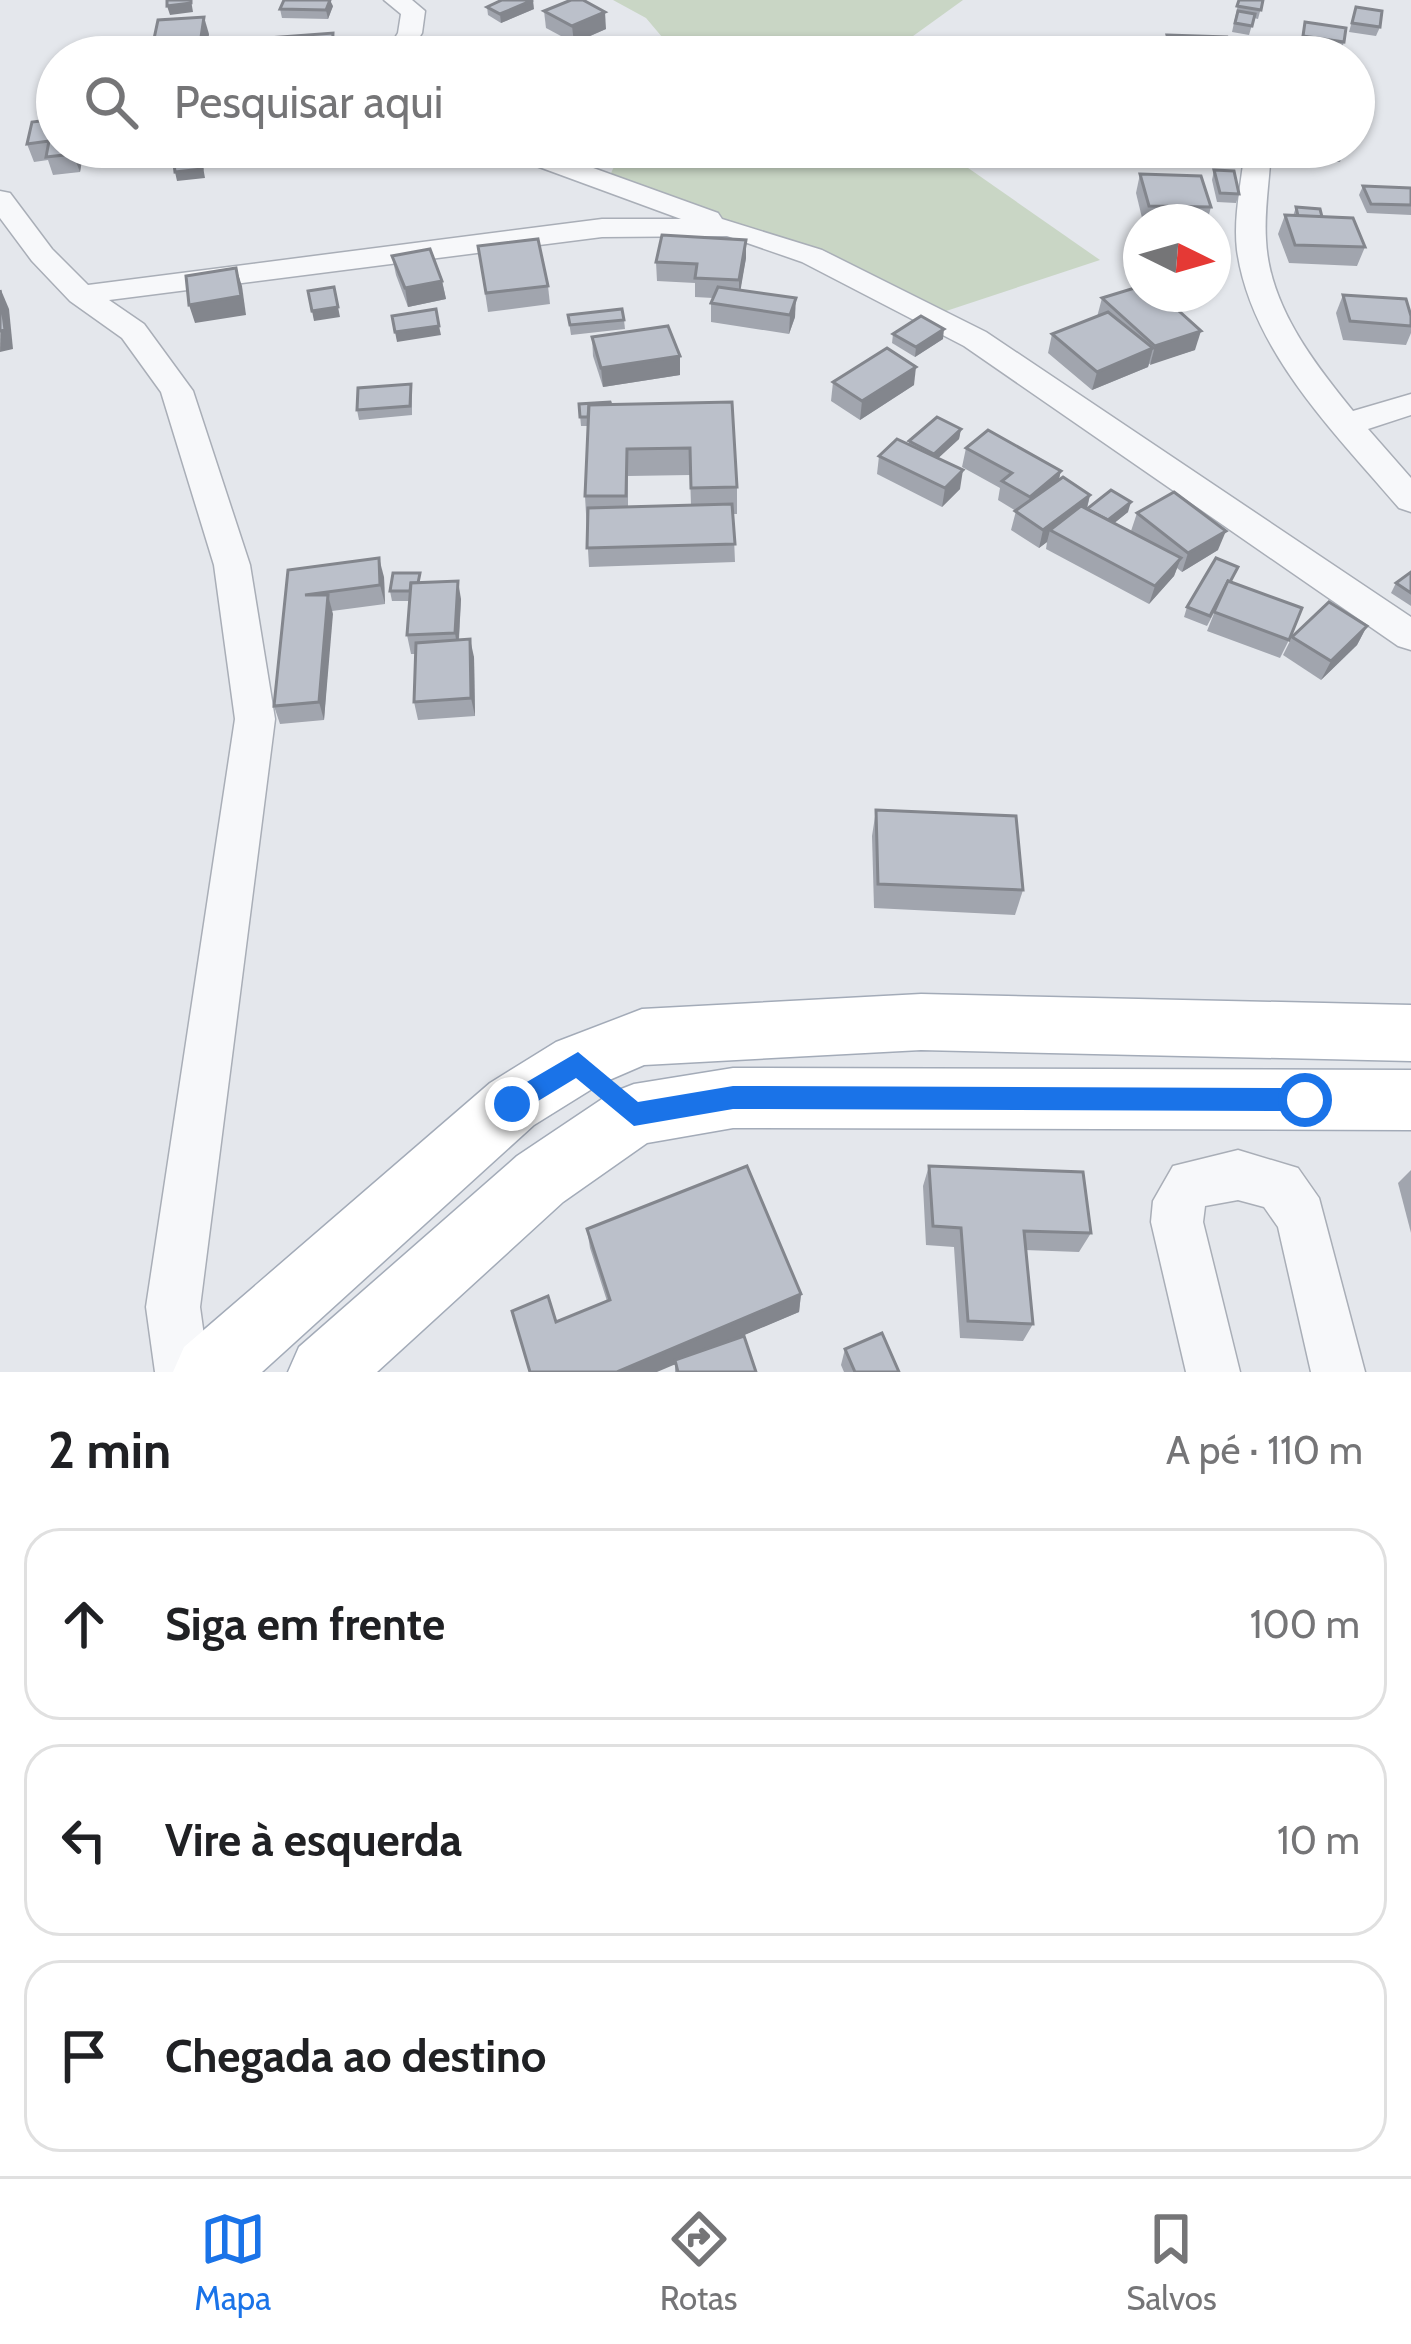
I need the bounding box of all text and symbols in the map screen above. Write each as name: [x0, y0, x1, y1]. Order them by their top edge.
search box: [36, 36, 1375, 168]
icon: search: [78, 69, 144, 135]
text: Pesquisar aqui: [174, 75, 443, 129]
north arrow: [1123, 204, 1231, 312]
route start: [1278, 1073, 1332, 1127]
route end: [485, 1077, 539, 1131]
text: 2 min: [48, 1419, 171, 1481]
text: A pé · 110 m: [1166, 1426, 1363, 1474]
icon: ahead: [51, 1591, 117, 1657]
text: Siga em frente: [165, 1597, 445, 1651]
text: 100 m: [1250, 1600, 1360, 1648]
icon: left: [51, 1807, 117, 1873]
text: Vire à esquerda: [165, 1813, 462, 1867]
text: 10 m: [1277, 1816, 1360, 1864]
icon: arrive: [51, 2023, 117, 2089]
text: Chegada ao destino: [165, 2029, 546, 2083]
tab: Mapa: [194, 2206, 271, 2318]
tab: Rotas: [660, 2206, 738, 2318]
tab: Salvos: [1126, 2206, 1217, 2318]

